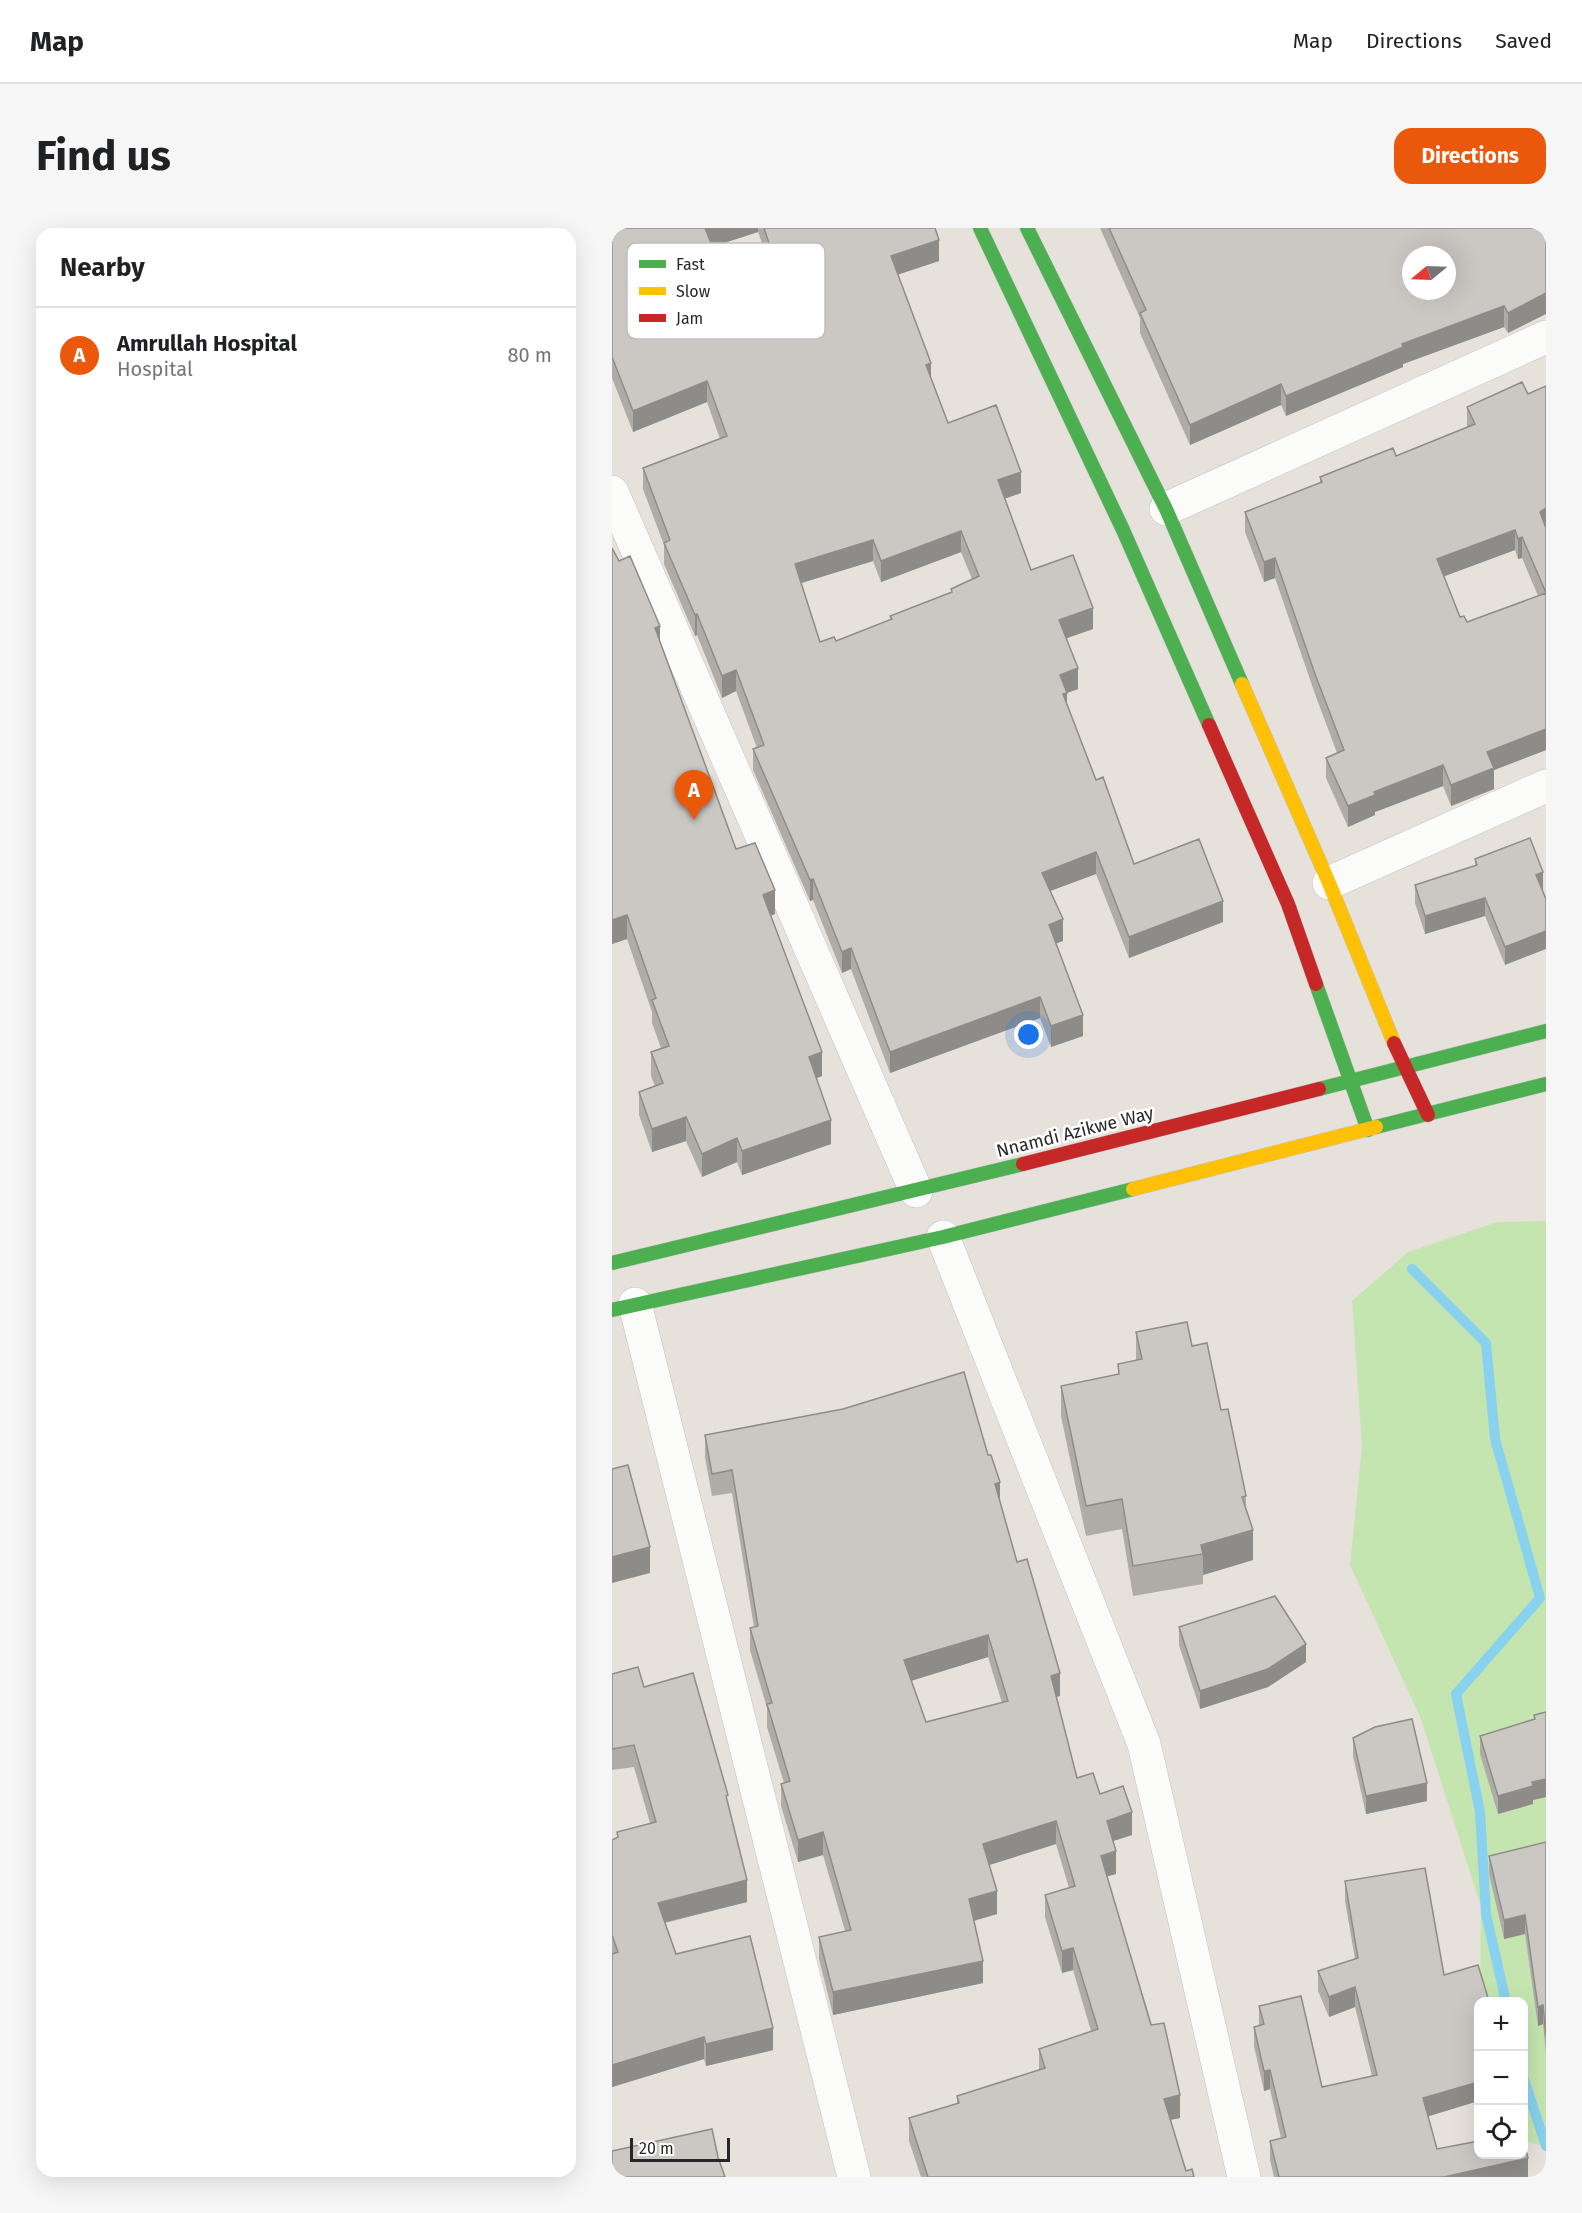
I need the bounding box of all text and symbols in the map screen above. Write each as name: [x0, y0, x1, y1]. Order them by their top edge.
text: Map: [30, 25, 84, 58]
text: Map: [1293, 28, 1333, 54]
text: Directions: [1366, 28, 1462, 54]
text: Saved: [1495, 28, 1552, 54]
button: Directions: [1394, 128, 1546, 184]
text: Find us: [36, 131, 171, 181]
legend: [627, 243, 825, 339]
north arrow: [1402, 246, 1456, 300]
text: Nearby: [60, 252, 145, 283]
text: Fast: [676, 255, 705, 274]
text: Slow: [676, 282, 711, 301]
text: Jam: [676, 309, 703, 328]
text: Amrullah Hospital: [117, 330, 297, 357]
text: A: [74, 343, 85, 367]
text: 80 m: [507, 343, 552, 367]
text: Hospital: [117, 357, 193, 381]
pin: A: [674, 770, 713, 820]
your location: [1014, 1020, 1043, 1049]
street label: Nnamdi Azikwe Way: [994, 1102, 1156, 1162]
map controls: [1474, 1997, 1528, 2159]
button: +: [1474, 1997, 1528, 2051]
button: −: [1474, 2051, 1528, 2105]
button: locate: [1474, 2105, 1528, 2159]
scale bar: [630, 2135, 730, 2162]
text: 20 m: [639, 2139, 674, 2158]

